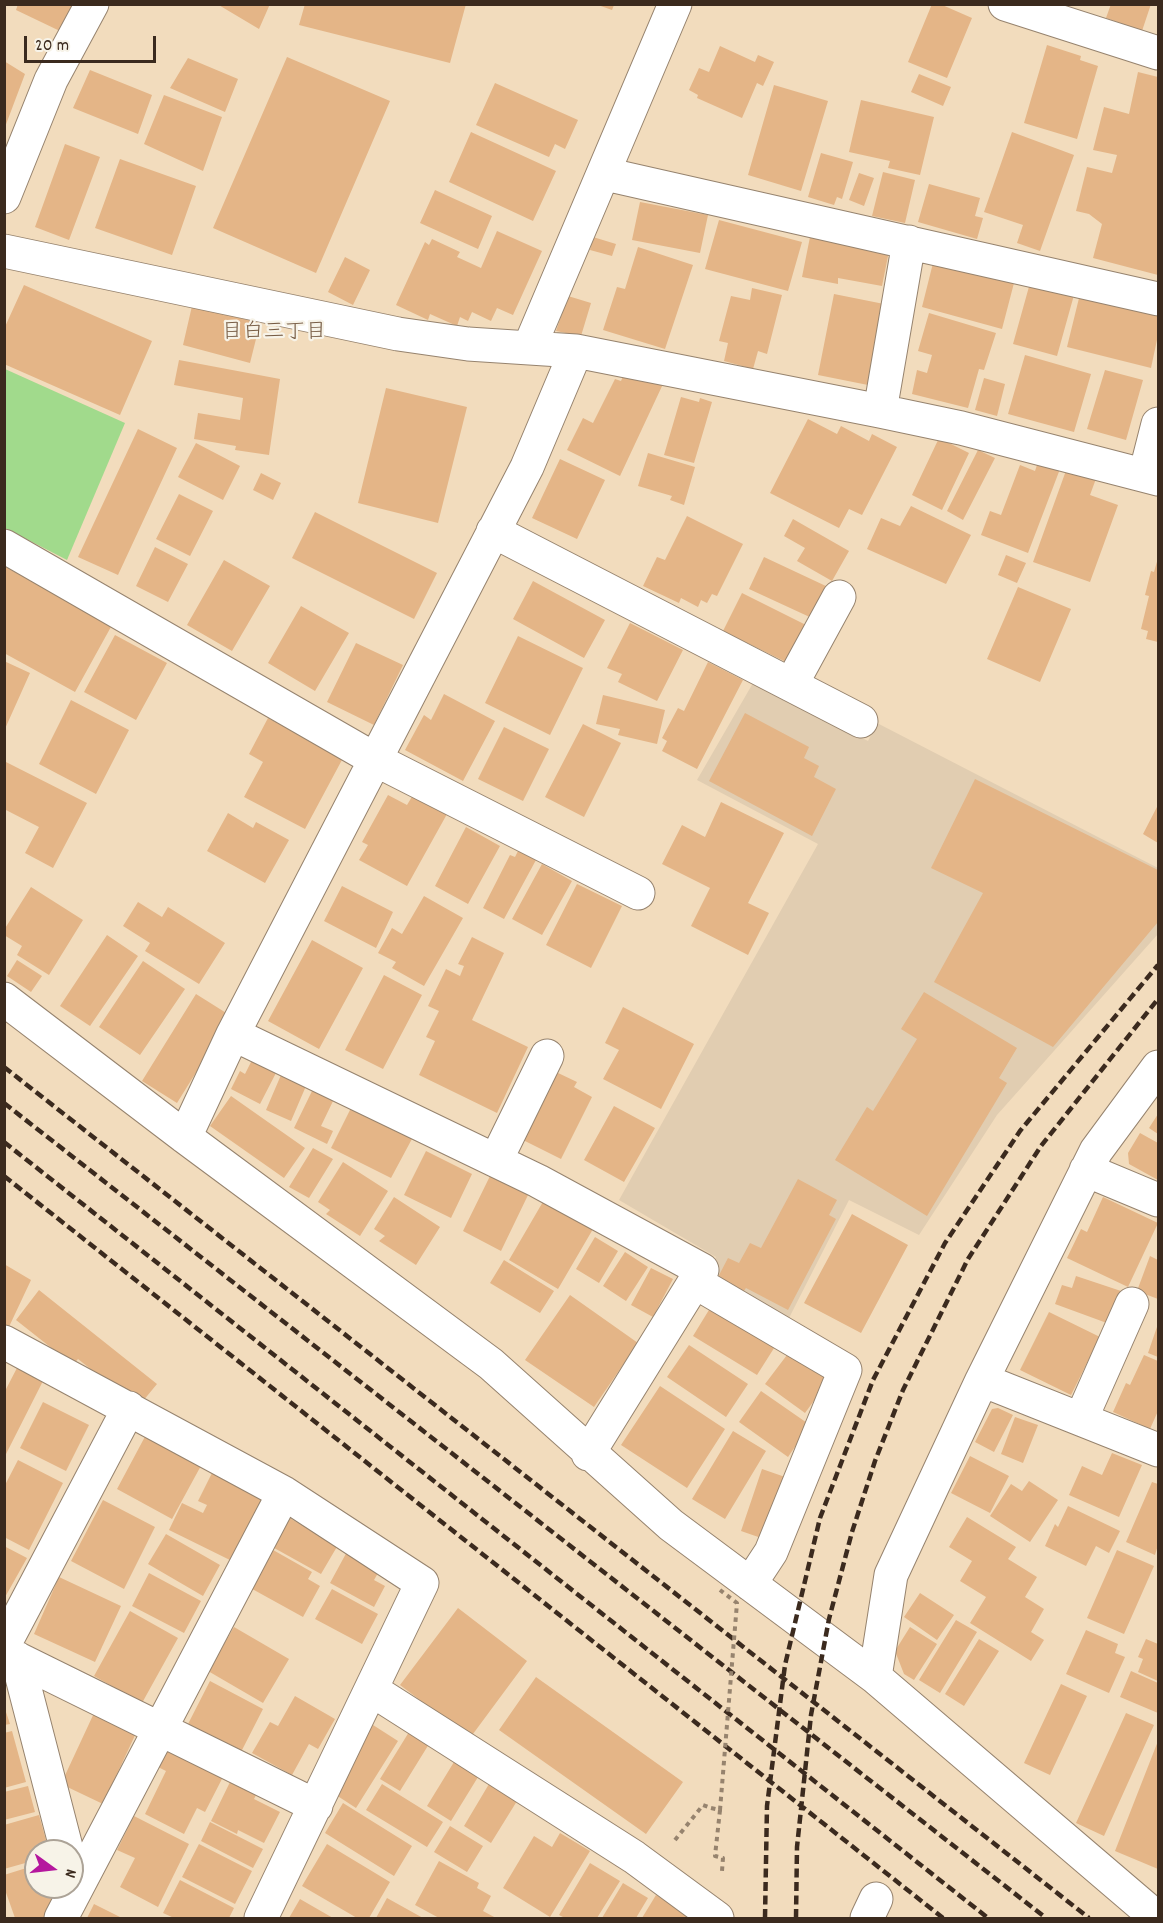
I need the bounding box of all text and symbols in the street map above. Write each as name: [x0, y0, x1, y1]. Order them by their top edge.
scale bar: [27, 24, 159, 62]
text: 20 m: [35, 34, 69, 59]
district label: 目白三丁目: [222, 321, 326, 347]
north arrow: [24, 1839, 84, 1899]
text: N: [58, 1866, 82, 1880]

